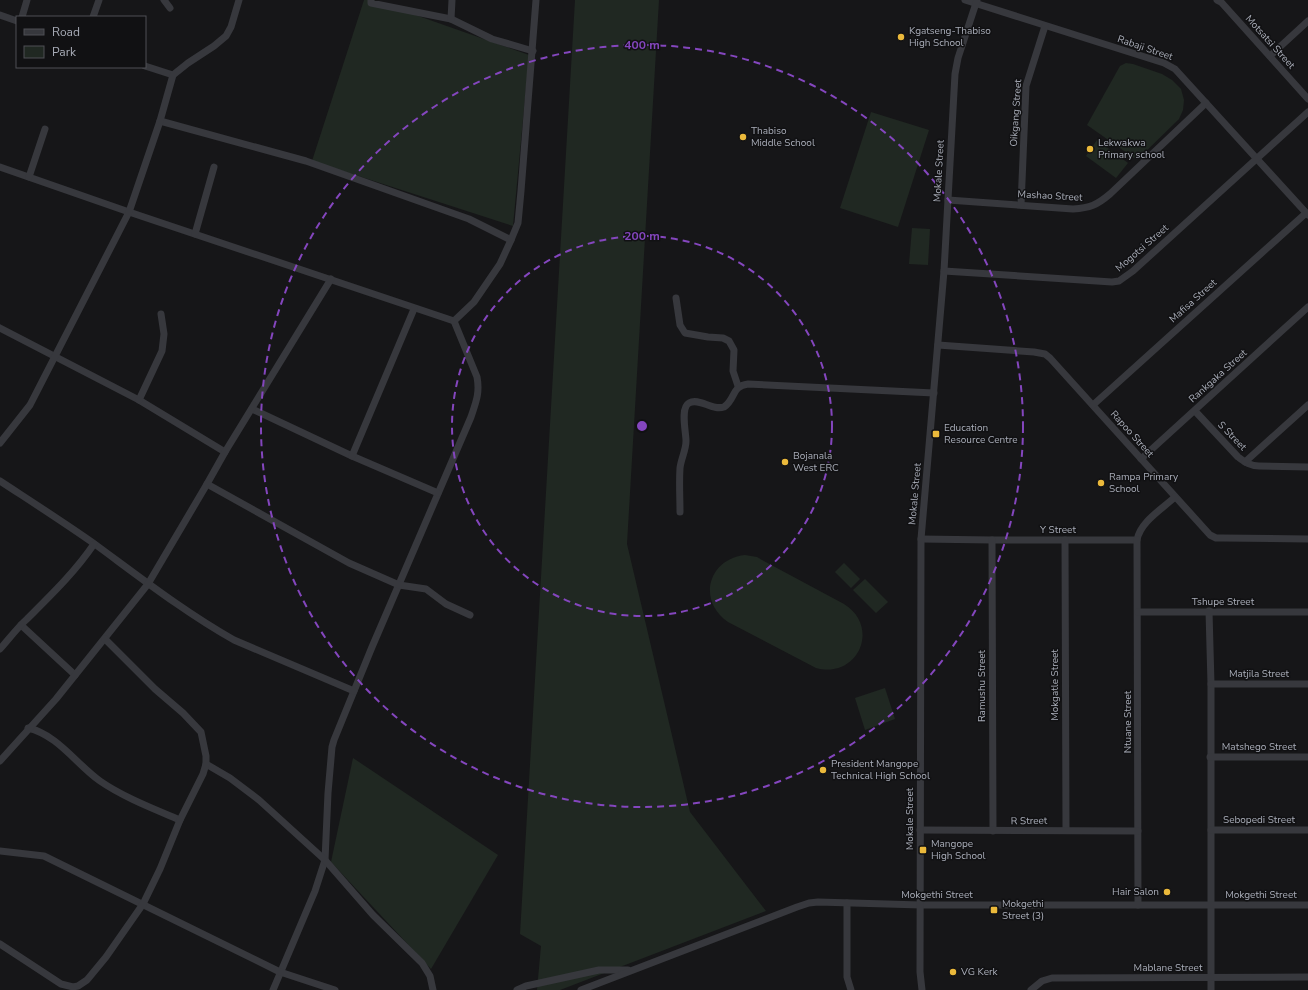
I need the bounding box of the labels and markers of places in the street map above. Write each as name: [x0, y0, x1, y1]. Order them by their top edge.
place label: Kgatseng-Thabiso High School: [909, 24, 991, 50]
marker: Kgatseng-Thabiso High School: [896, 32, 906, 42]
place label: Thabiso Middle School: [751, 124, 815, 150]
marker: Thabiso Middle School: [738, 132, 748, 142]
place label: Lekwakwa Primary school: [1098, 136, 1165, 162]
marker: Lekwakwa Primary school: [1085, 144, 1095, 154]
centre of rings: [635, 419, 649, 433]
place label: Education Resource Centre: [944, 421, 1018, 447]
marker: Education Resource Centre: [931, 429, 941, 439]
place label: Bojanala West ERC: [793, 449, 839, 475]
marker: Bojanala West ERC: [780, 457, 790, 467]
place label: Rampa Primary School: [1109, 470, 1179, 496]
marker: Rampa Primary School: [1096, 478, 1106, 488]
place label: President Mangope Technical High School: [831, 757, 930, 783]
marker: President Mangope Technical High School: [818, 765, 828, 775]
place label: Mangope High School: [931, 837, 986, 863]
marker: Mangope High School: [918, 845, 928, 855]
place label: Hair Salon: [1112, 885, 1159, 899]
marker: Hair Salon: [1162, 887, 1172, 897]
place label: Mokgethi Street (3): [1002, 897, 1044, 923]
marker: Mokgethi Street (3): [989, 905, 999, 915]
place label: VG Kerk: [960, 965, 999, 979]
marker: VG Kerk: [948, 967, 958, 977]

